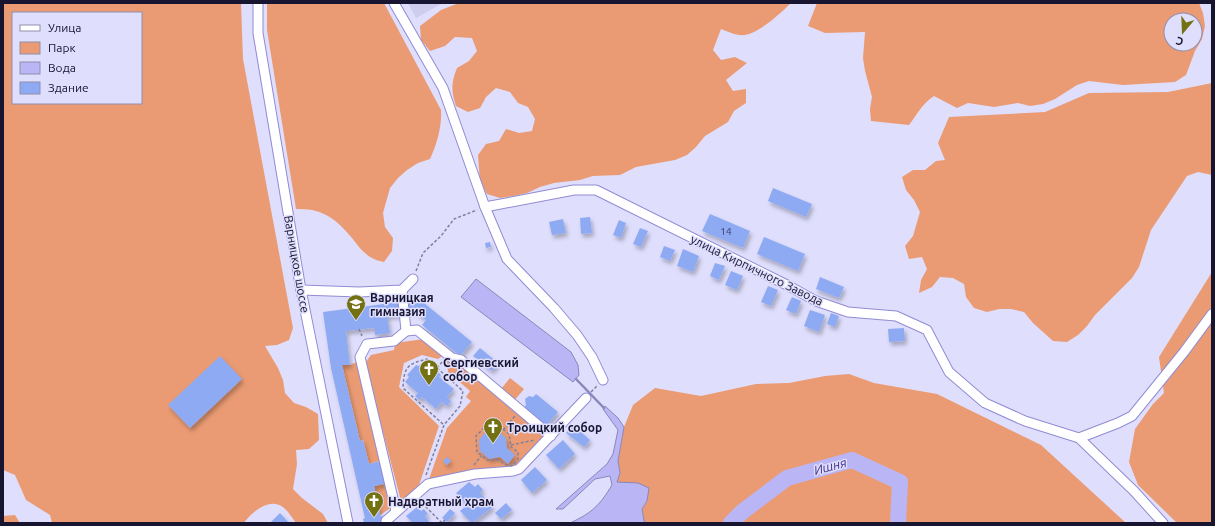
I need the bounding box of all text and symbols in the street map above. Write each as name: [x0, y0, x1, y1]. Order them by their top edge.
legend: [12, 12, 142, 104]
north arrow: [1163, 12, 1203, 52]
text: Улица: [48, 21, 81, 34]
text: С: [1174, 35, 1185, 48]
text: Парк: [48, 41, 76, 54]
text: Вода: [48, 61, 76, 74]
text: Здание: [48, 81, 89, 94]
street label: Варницкое шоссе: [282, 214, 312, 314]
house number: 14: [720, 226, 732, 237]
street label: улица Кирпичного Завода: [689, 232, 825, 308]
place label: Варницкая гимназия: [370, 291, 434, 318]
school or university icon: Варницкая гимназия: [345, 293, 367, 321]
place label: Сергиевский собор: [443, 356, 519, 383]
church icon: Сергиевский собор: [418, 358, 440, 386]
church icon: Троицкий собор: [482, 416, 504, 444]
place label: Троицкий собор: [507, 421, 602, 434]
water label: Ишня: [812, 455, 848, 477]
church icon: Надвратный храм: [363, 490, 385, 518]
place label: Надвратный храм: [388, 495, 494, 508]

